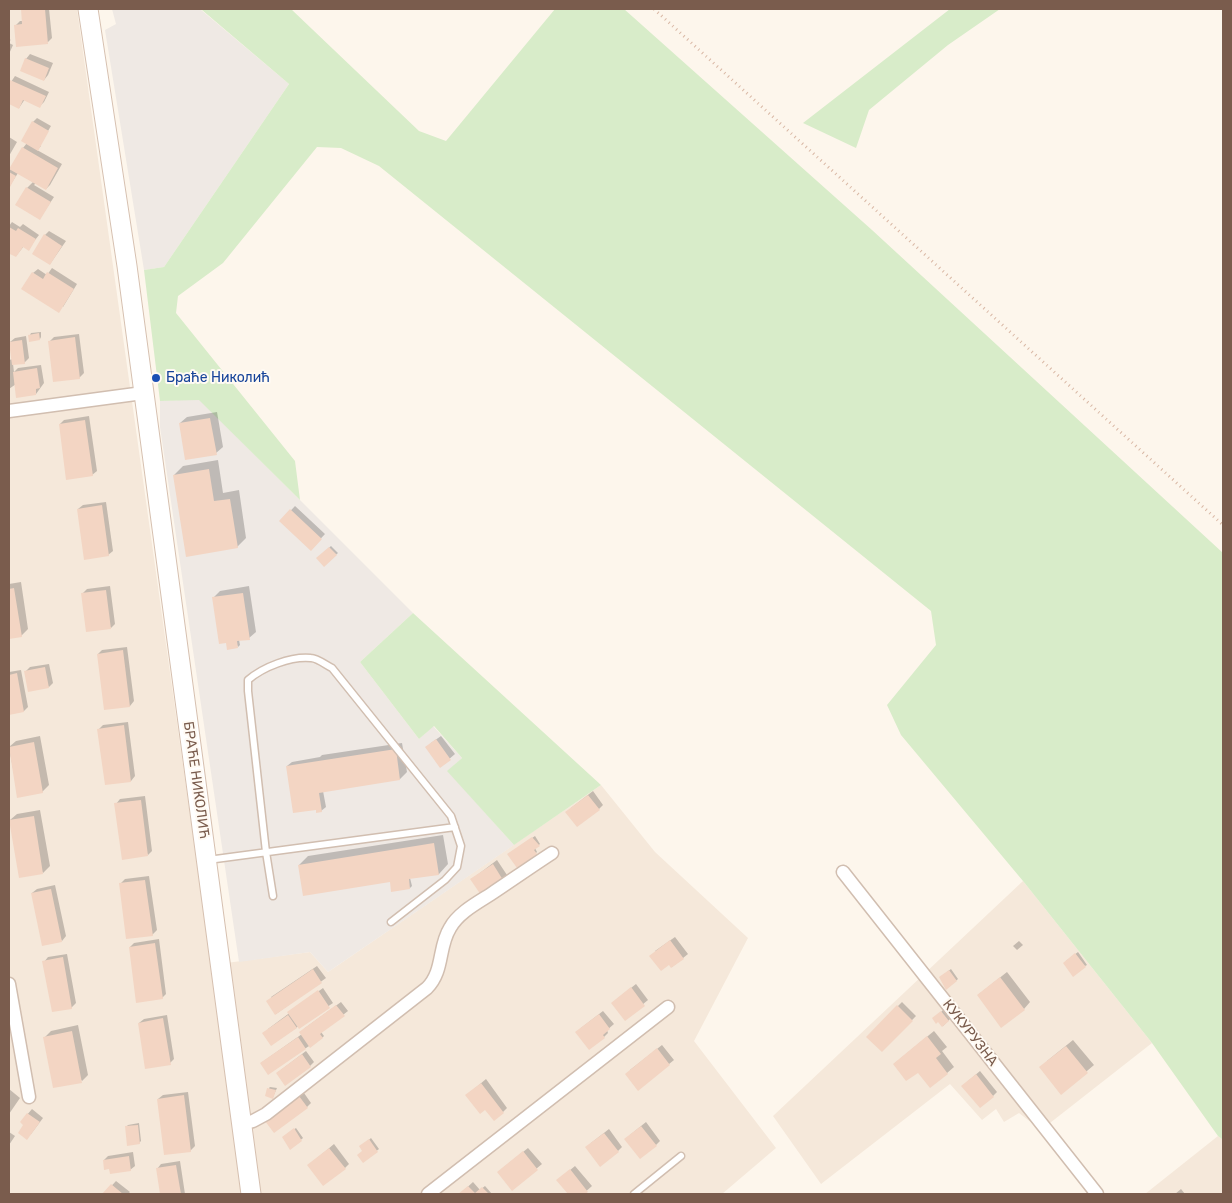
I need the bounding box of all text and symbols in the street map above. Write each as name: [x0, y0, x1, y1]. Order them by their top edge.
place label: Браће Николић: [166, 370, 270, 386]
marker: Браће Николић: [150, 372, 162, 384]
street label: БРАЋЕ НИКОЛИЋ: [179, 720, 213, 840]
street label: КУКУРУЗНА: [939, 996, 1001, 1070]

